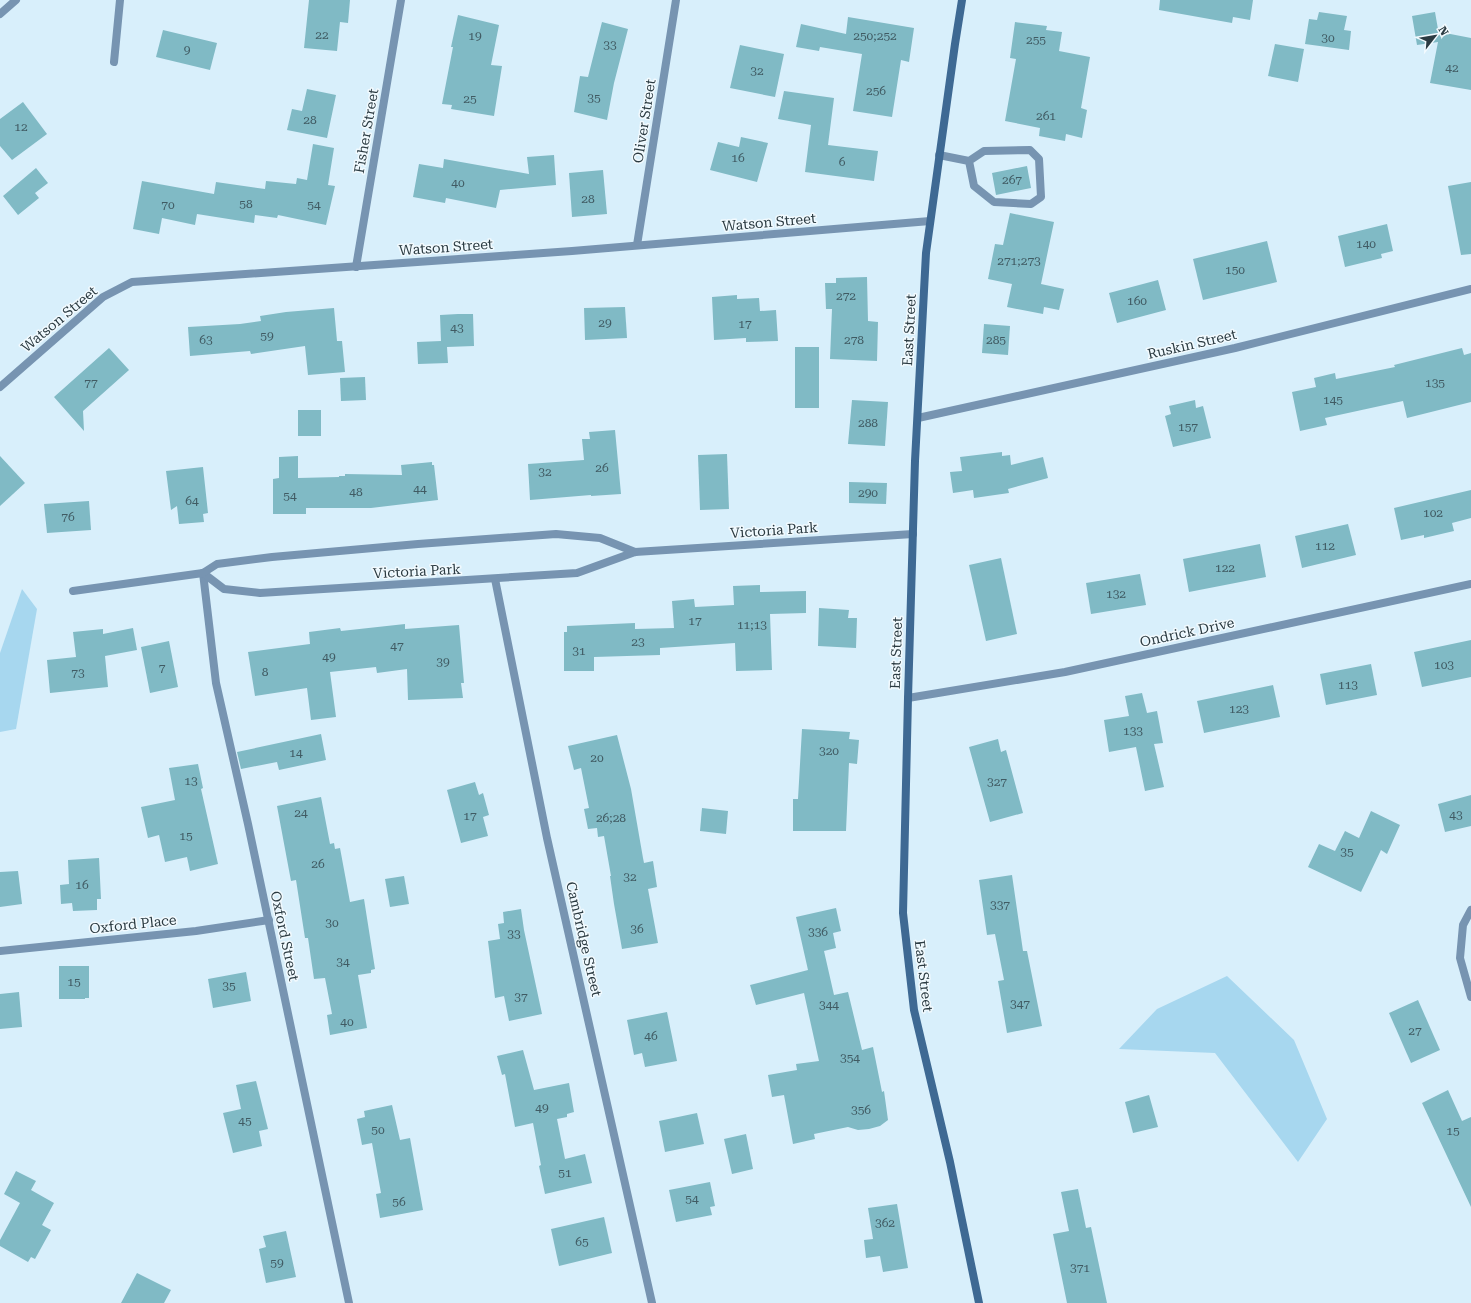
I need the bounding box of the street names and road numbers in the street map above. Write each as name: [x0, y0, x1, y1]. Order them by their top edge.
street label: Oliver Street: [629, 78, 659, 164]
street label: Fisher Street: [351, 87, 381, 175]
street label: Watson Street: [721, 210, 817, 234]
street label: Watson Street: [398, 236, 494, 258]
street label: Watson Street: [18, 283, 100, 355]
street label: East Street: [899, 294, 919, 366]
street label: Ruskin Street: [1146, 326, 1238, 362]
street label: Victoria Park: [730, 519, 819, 541]
street label: Victoria Park: [373, 561, 461, 581]
street label: Ondrick Drive: [1138, 614, 1236, 650]
street label: East Street: [887, 617, 905, 689]
street label: Cambridge Street: [563, 880, 605, 998]
street label: Oxford Street: [268, 890, 302, 982]
street label: Oxford Place: [89, 911, 178, 937]
street label: East Street: [912, 939, 936, 1013]

